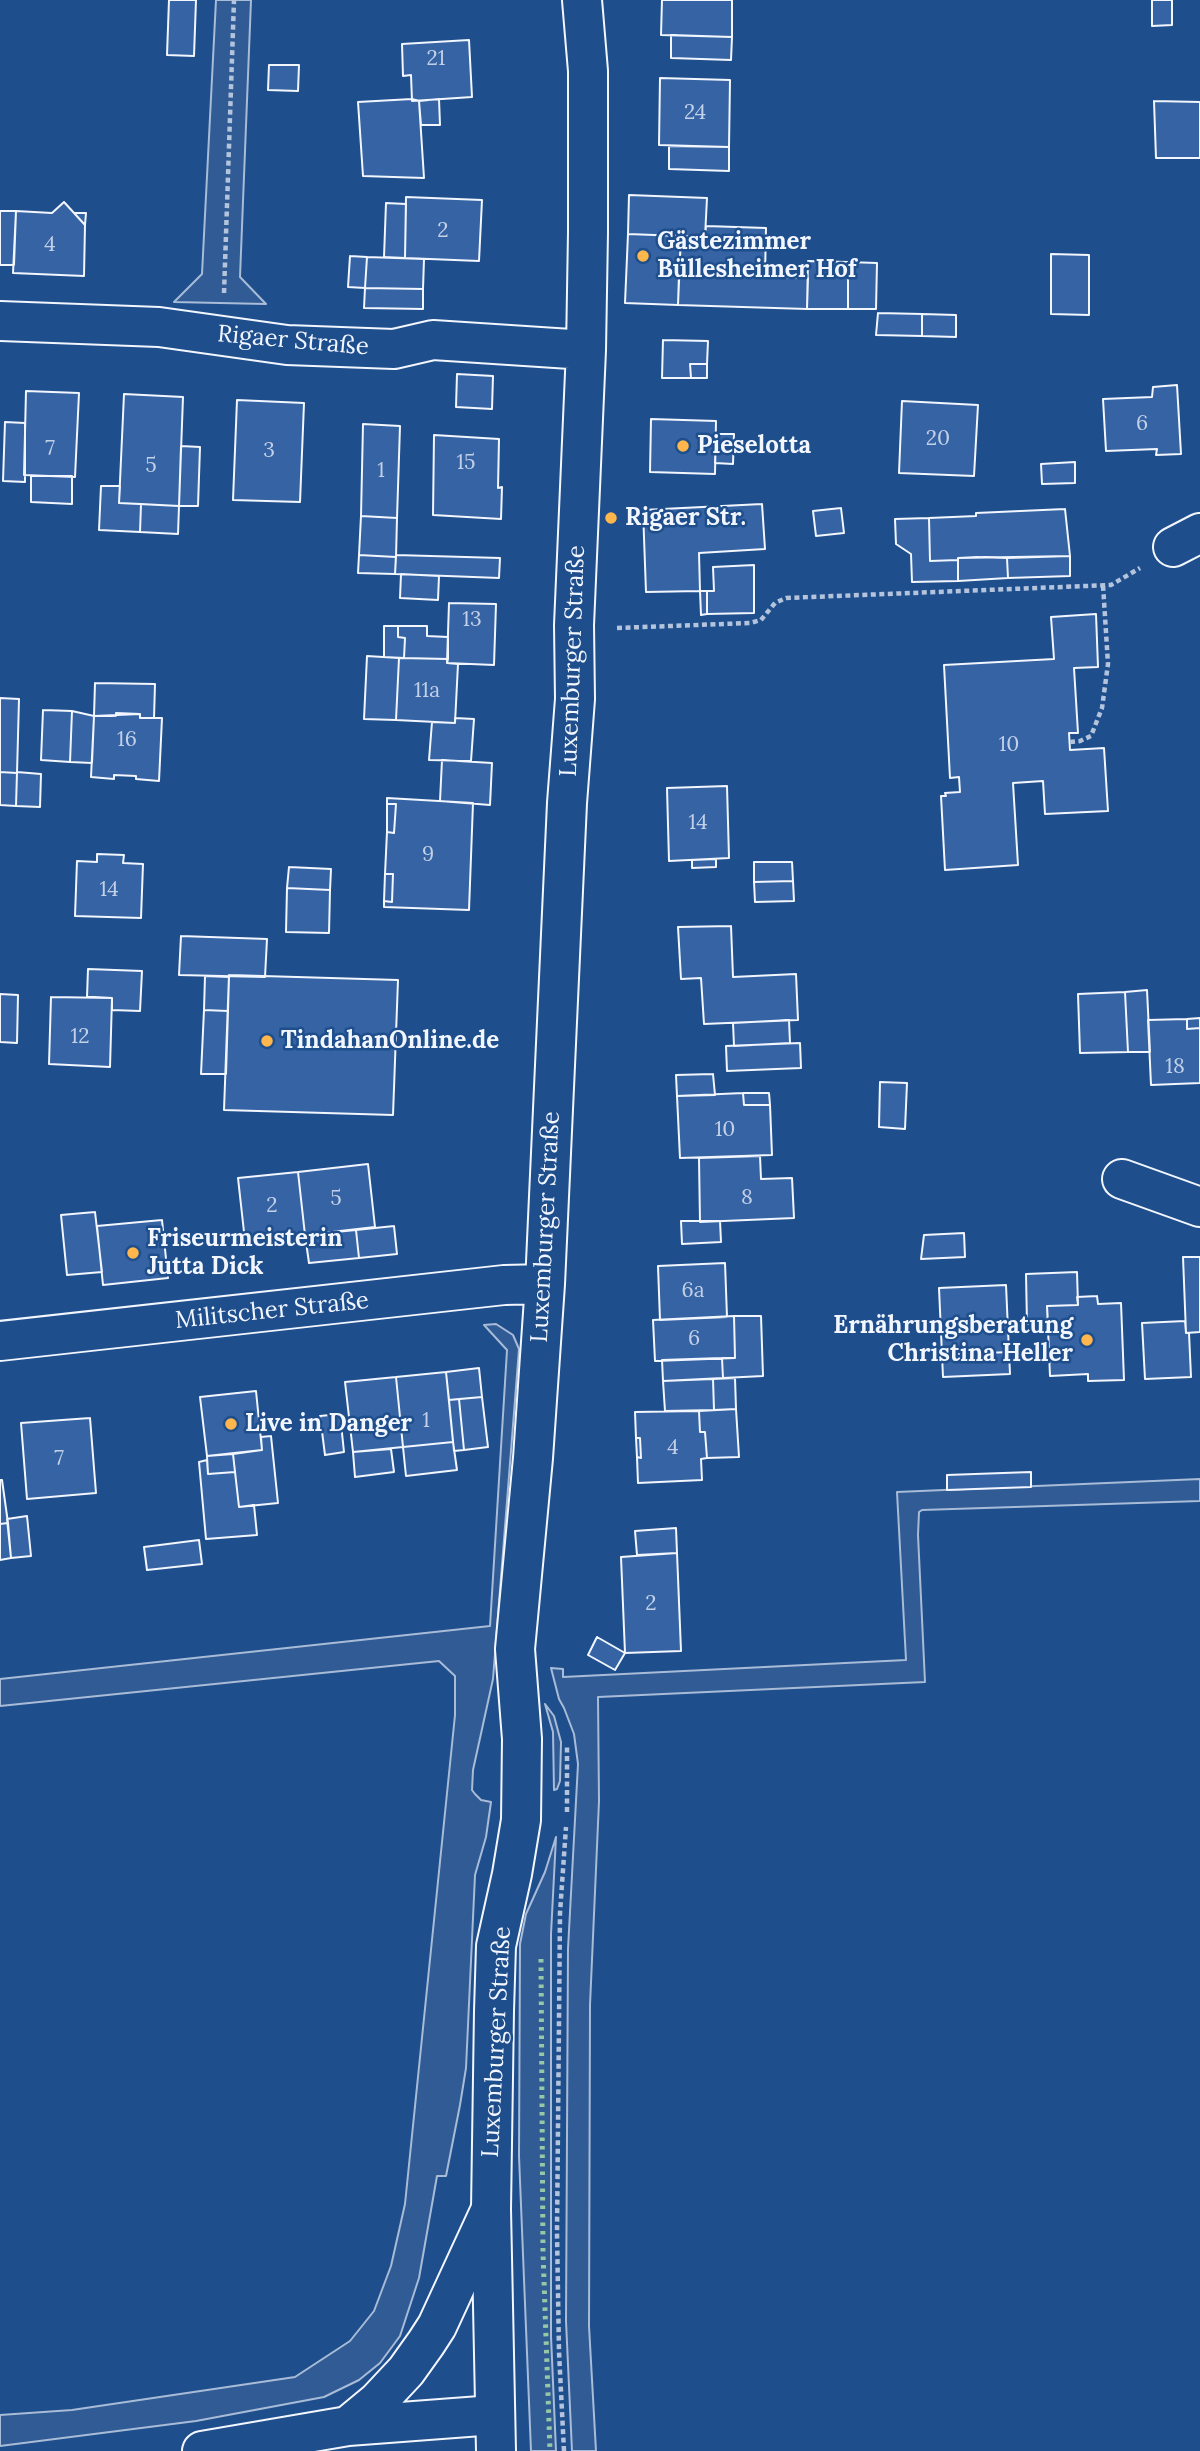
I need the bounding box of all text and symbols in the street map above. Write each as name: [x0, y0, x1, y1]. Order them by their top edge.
house number: 21: [427, 46, 445, 72]
house number: 24: [684, 100, 706, 126]
house number: 2: [437, 218, 449, 244]
place label: Gästezimmer Büllesheimer Hof: [657, 228, 857, 284]
house number: 4: [44, 232, 56, 258]
marker: Gästezimmer Büllesheimer Hof: [635, 248, 651, 264]
street label: Rigaer Straße: [216, 320, 370, 362]
house number: 6: [1136, 411, 1148, 437]
house number: 20: [926, 426, 950, 452]
place label: Pieselotta: [697, 432, 811, 460]
house number: 7: [45, 436, 55, 462]
house number: 3: [263, 438, 275, 464]
marker: Pieselotta: [675, 438, 691, 454]
house number: 15: [456, 450, 476, 476]
house number: 5: [145, 453, 157, 479]
house number: 1: [377, 458, 385, 484]
place label: Rigaer Str.: [625, 504, 746, 532]
marker: Rigaer Str.: [603, 510, 619, 526]
street label: Luxemburger Straße: [555, 545, 591, 777]
house number: 13: [462, 607, 482, 633]
house number: 11a: [414, 678, 440, 704]
house number: 16: [117, 727, 137, 753]
house number: 10: [999, 732, 1019, 758]
house number: 14: [688, 810, 708, 836]
house number: 9: [422, 842, 434, 868]
house number: 14: [99, 877, 119, 903]
house number: 12: [71, 1024, 89, 1050]
place label: TindahanOnline.de: [281, 1027, 499, 1055]
marker: TindahanOnline.de: [259, 1033, 275, 1049]
house number: 18: [1165, 1054, 1185, 1080]
street label: Luxemburger Straße: [526, 1111, 566, 1343]
house number: 10: [715, 1117, 735, 1143]
house number: 8: [741, 1185, 753, 1211]
house number: 5: [330, 1186, 342, 1212]
house number: 2: [266, 1193, 278, 1219]
place label: Friseurmeisterin Jutta Dick: [147, 1225, 343, 1281]
marker: Friseurmeisterin Jutta Dick: [125, 1245, 141, 1261]
house number: 6a: [682, 1278, 704, 1304]
street label: Militscher Straße: [174, 1287, 370, 1335]
place label: Ernährungsberatung Christina Heller: [833, 1312, 1073, 1368]
house number: 6: [688, 1326, 700, 1352]
marker: Ernährungsberatung Christina Heller: [1079, 1332, 1095, 1348]
house number: 1: [422, 1408, 430, 1434]
place label: Live in Danger: [245, 1410, 412, 1438]
marker: Live in Danger: [223, 1416, 239, 1432]
house number: 4: [667, 1435, 679, 1461]
house number: 7: [54, 1446, 64, 1472]
house number: 2: [645, 1591, 657, 1617]
street label: Luxemburger Straße: [477, 1926, 517, 2158]

